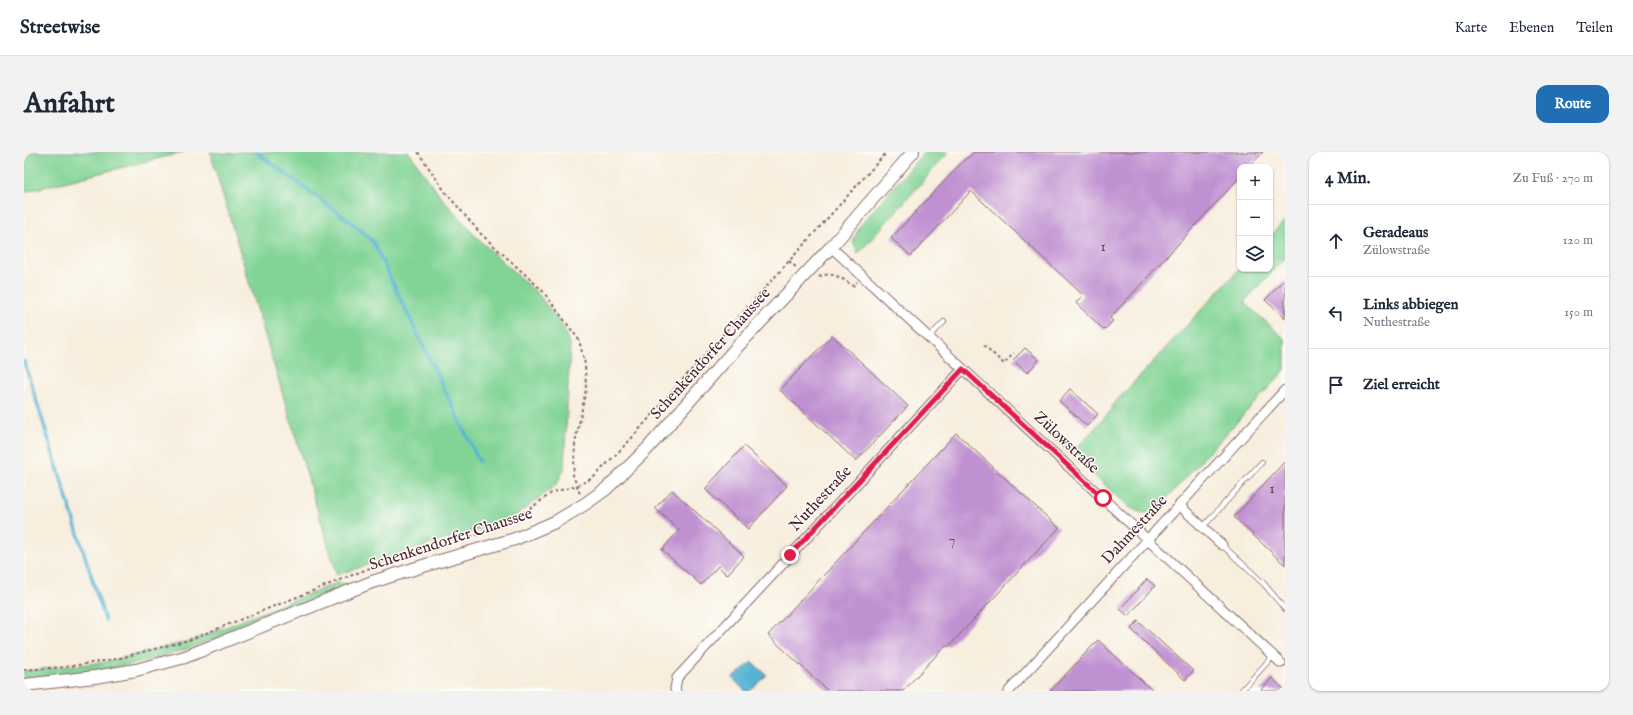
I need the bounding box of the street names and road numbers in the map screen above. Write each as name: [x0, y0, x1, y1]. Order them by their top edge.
street label: Schenkendorfer Chaussee: [647, 284, 775, 424]
street label: Zülowstraße: [1029, 408, 1103, 478]
street label: Nuthestraße: [786, 462, 856, 536]
street label: Dahmestraße: [1098, 491, 1172, 569]
street label: Schenkendorfer Chaussee: [367, 504, 535, 576]

